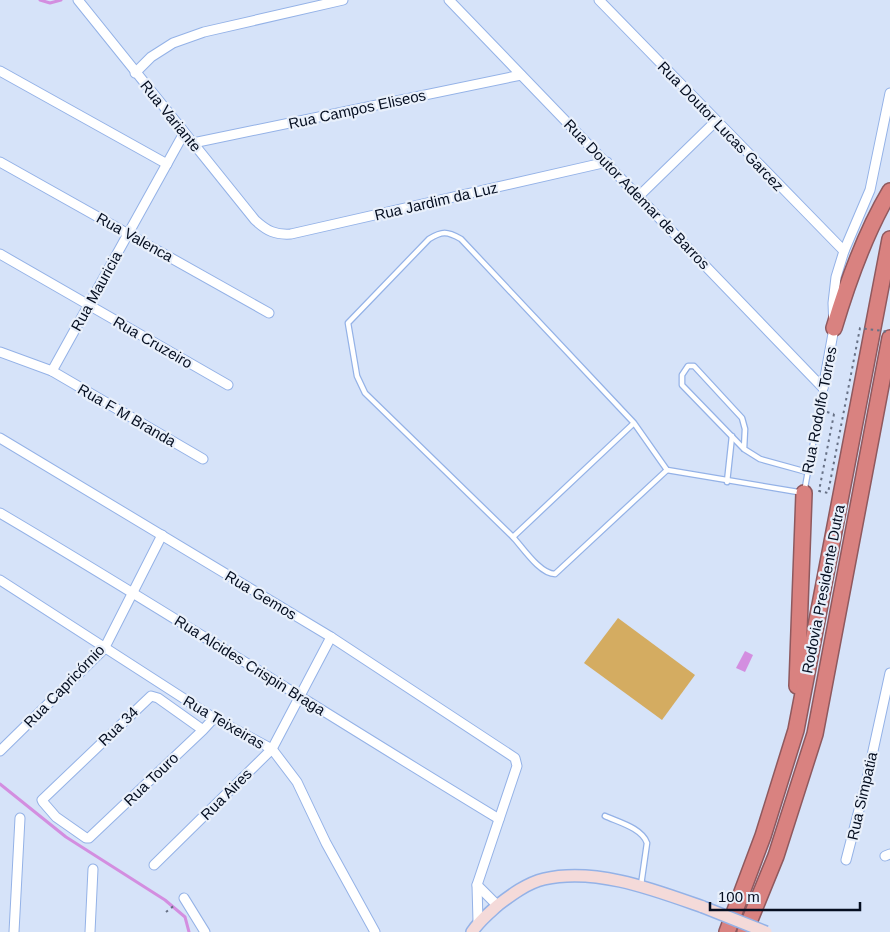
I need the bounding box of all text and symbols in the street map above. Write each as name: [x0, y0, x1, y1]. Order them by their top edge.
street label: Rua Doutor Lucas Garcez: [655, 58, 787, 194]
street label: Rua Variante: [137, 77, 205, 155]
street label: Rua Campos Eliseos: [287, 86, 427, 132]
street label: Rua Doutor Ademar de Barros: [561, 116, 713, 272]
street label: Rua Jardim da Luz: [373, 179, 499, 223]
street label: Rua Valenca: [94, 209, 177, 265]
street label: Rua Mauricia: [67, 248, 125, 334]
street label: Rua Cruzeiro: [110, 313, 196, 371]
street label: Rua Rodolfo Torres: [798, 345, 840, 475]
street label: Rua F M Branda: [75, 380, 179, 450]
street label: Rodovia Presidente Dutra: [798, 502, 848, 675]
street label: Rua Gemos: [222, 567, 300, 623]
street label: Rua Alcides Crispin Braga: [172, 612, 329, 719]
street label: Rua Capricórnio: [20, 641, 108, 731]
street label: Rua Teixeiras: [181, 692, 267, 752]
street label: Rua 34: [95, 703, 141, 749]
street label: Rua Touro: [120, 749, 182, 809]
street label: Rua Simpatia: [844, 750, 881, 842]
street label: Rua Aires: [197, 765, 255, 823]
scale bar: [710, 880, 860, 912]
text: 100 m: [718, 888, 760, 905]

